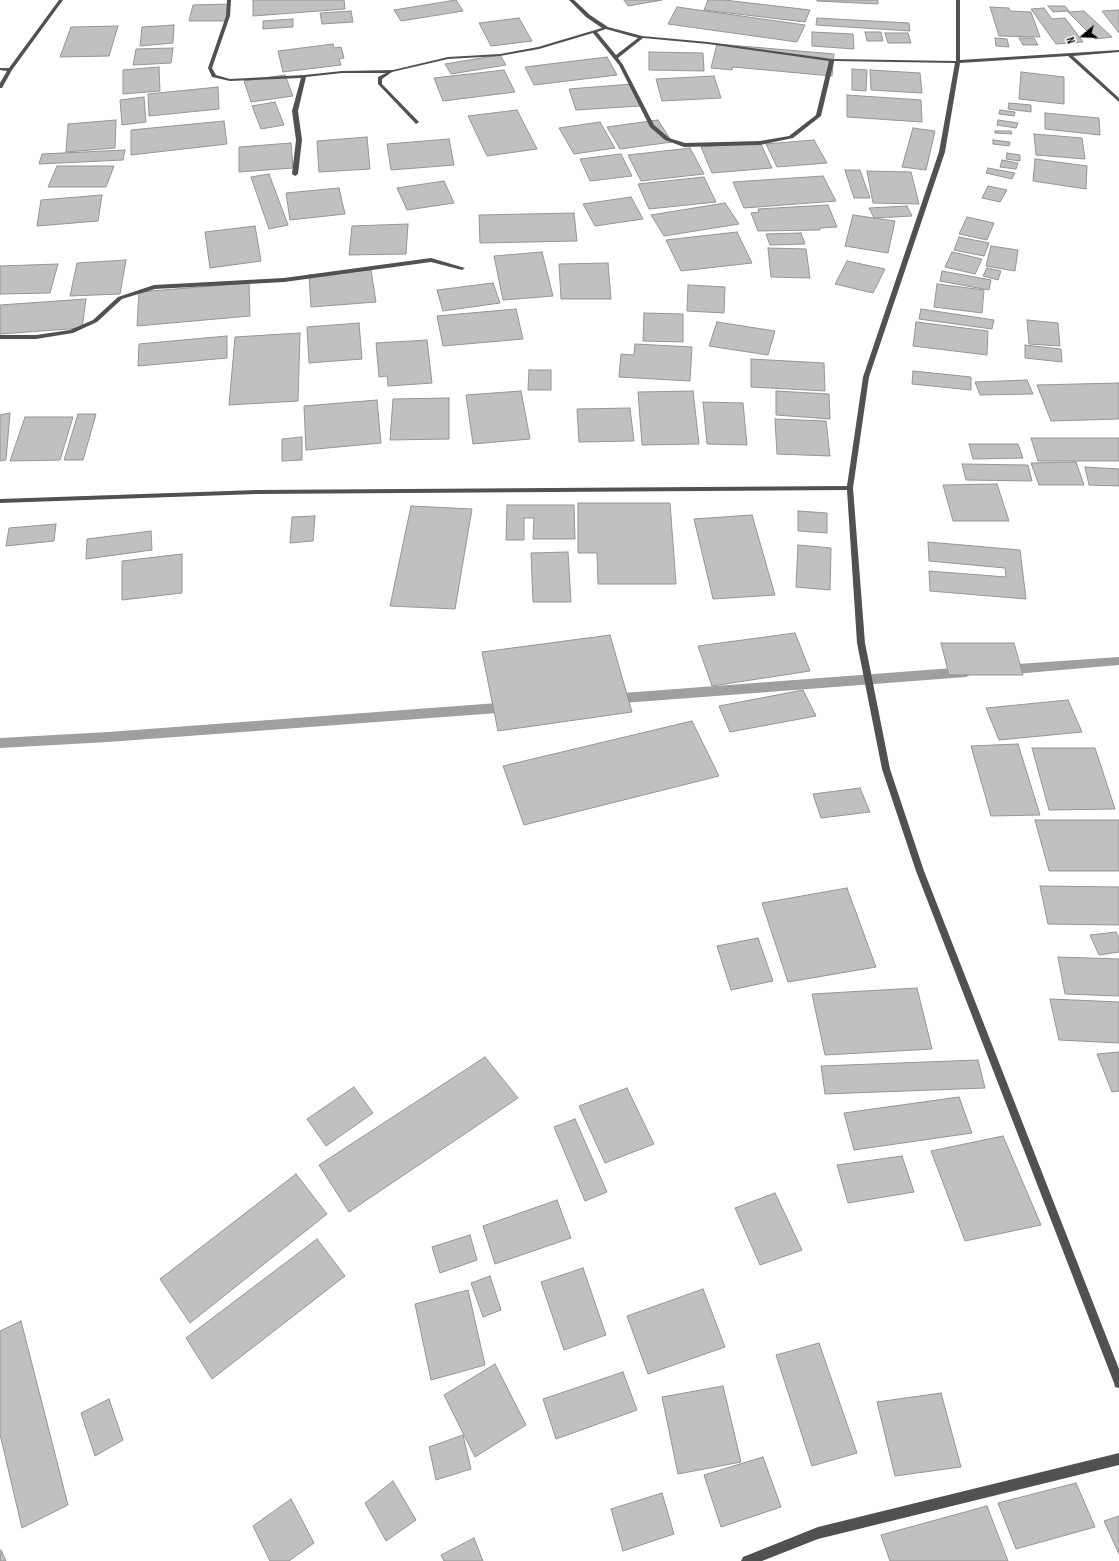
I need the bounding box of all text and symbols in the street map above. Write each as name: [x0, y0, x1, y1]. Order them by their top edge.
north arrow: [1063, 16, 1103, 56]
text: N: [1064, 35, 1078, 45]

